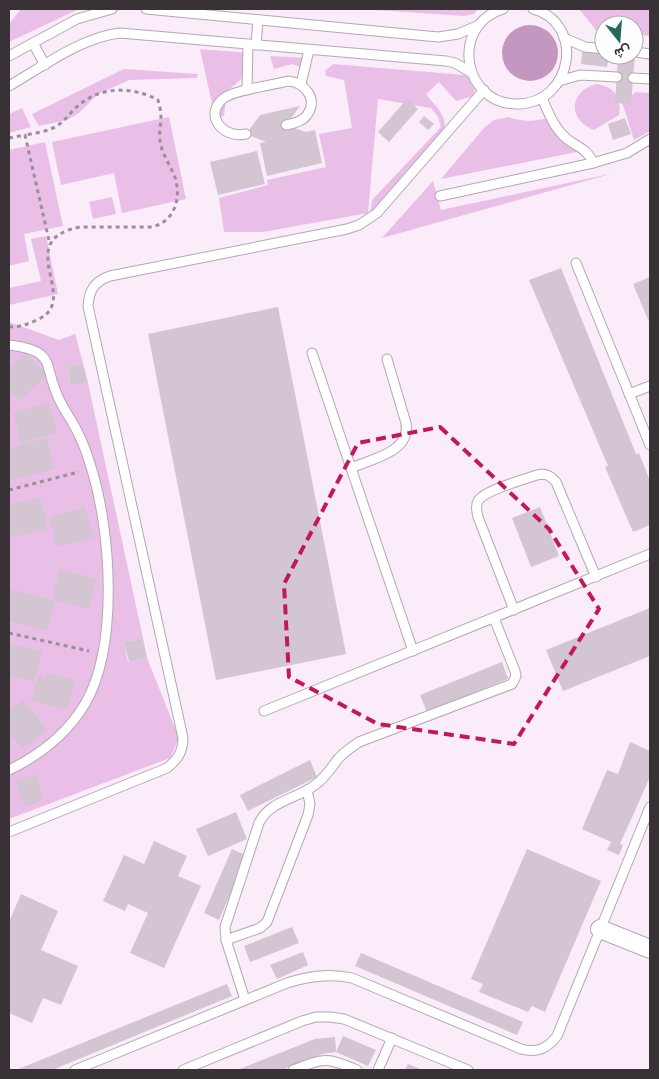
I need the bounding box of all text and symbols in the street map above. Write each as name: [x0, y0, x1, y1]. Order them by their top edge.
north arrow: [594, 15, 644, 65]
text: ش: [612, 41, 633, 64]

